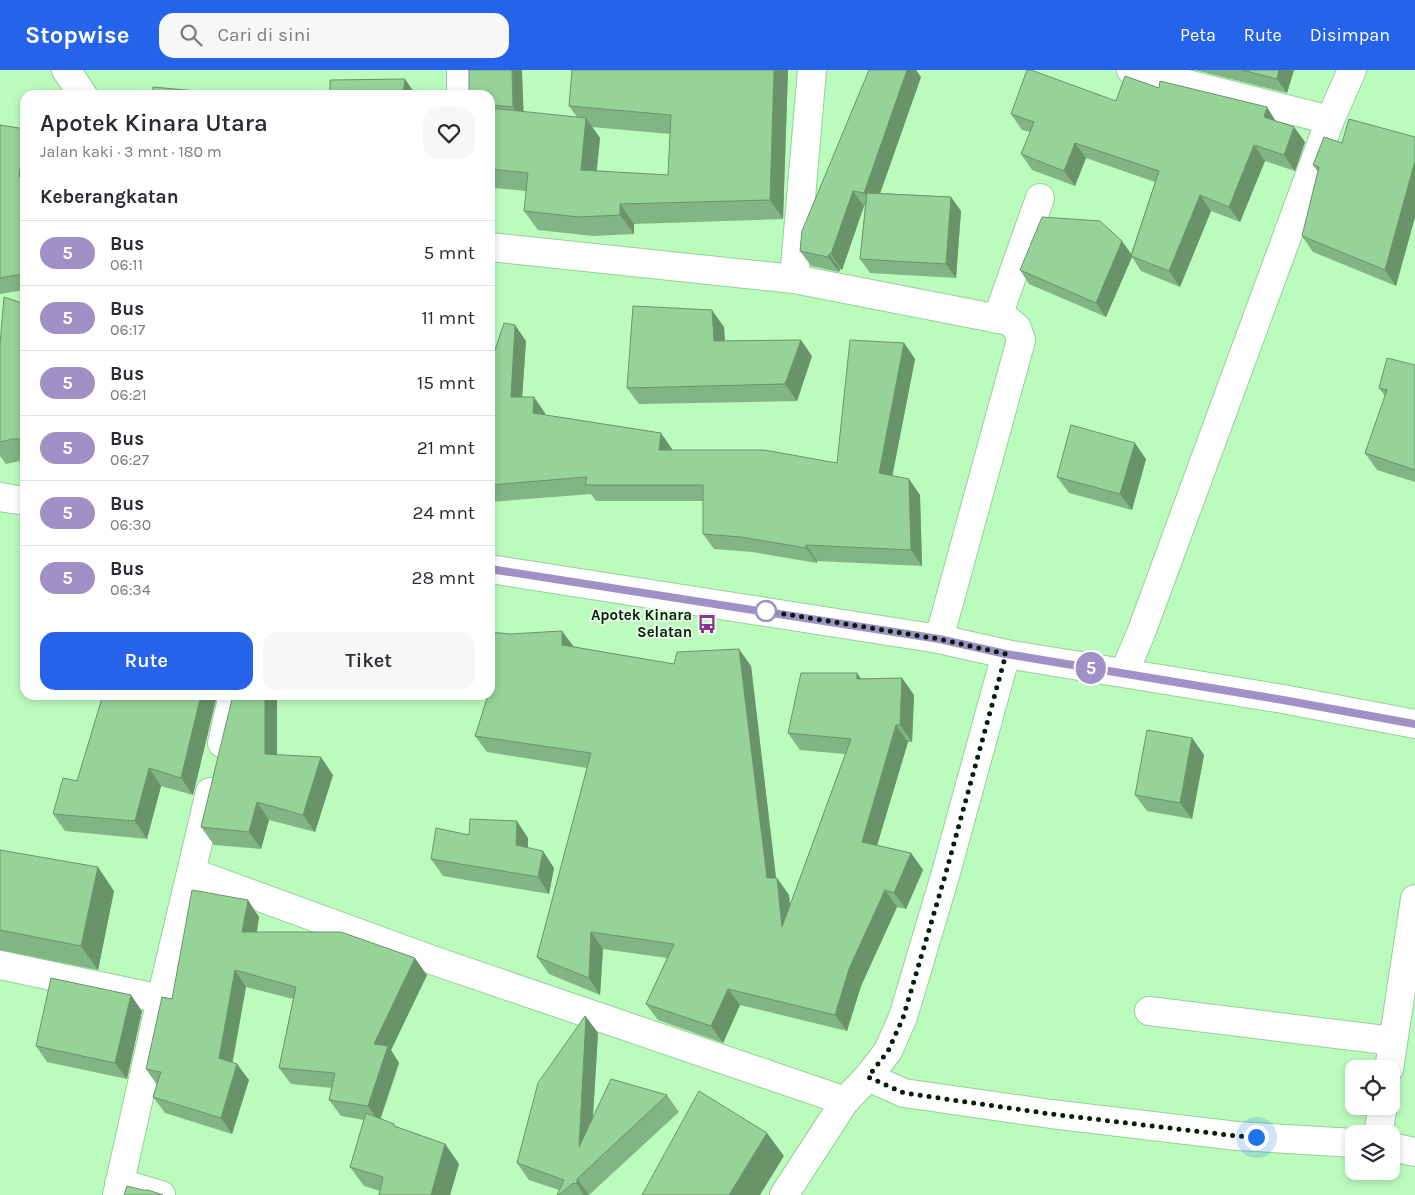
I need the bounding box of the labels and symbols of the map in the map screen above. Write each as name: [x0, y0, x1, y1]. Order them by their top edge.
unlabelled marker: [755, 600, 777, 622]
place label: Apotek Kinara Selatan: [591, 606, 692, 641]
bus stop icon: Apotek Kinara Selatan: [696, 613, 718, 635]
line badge: 5: [1075, 652, 1107, 684]
your location: [1244, 1125, 1269, 1150]

